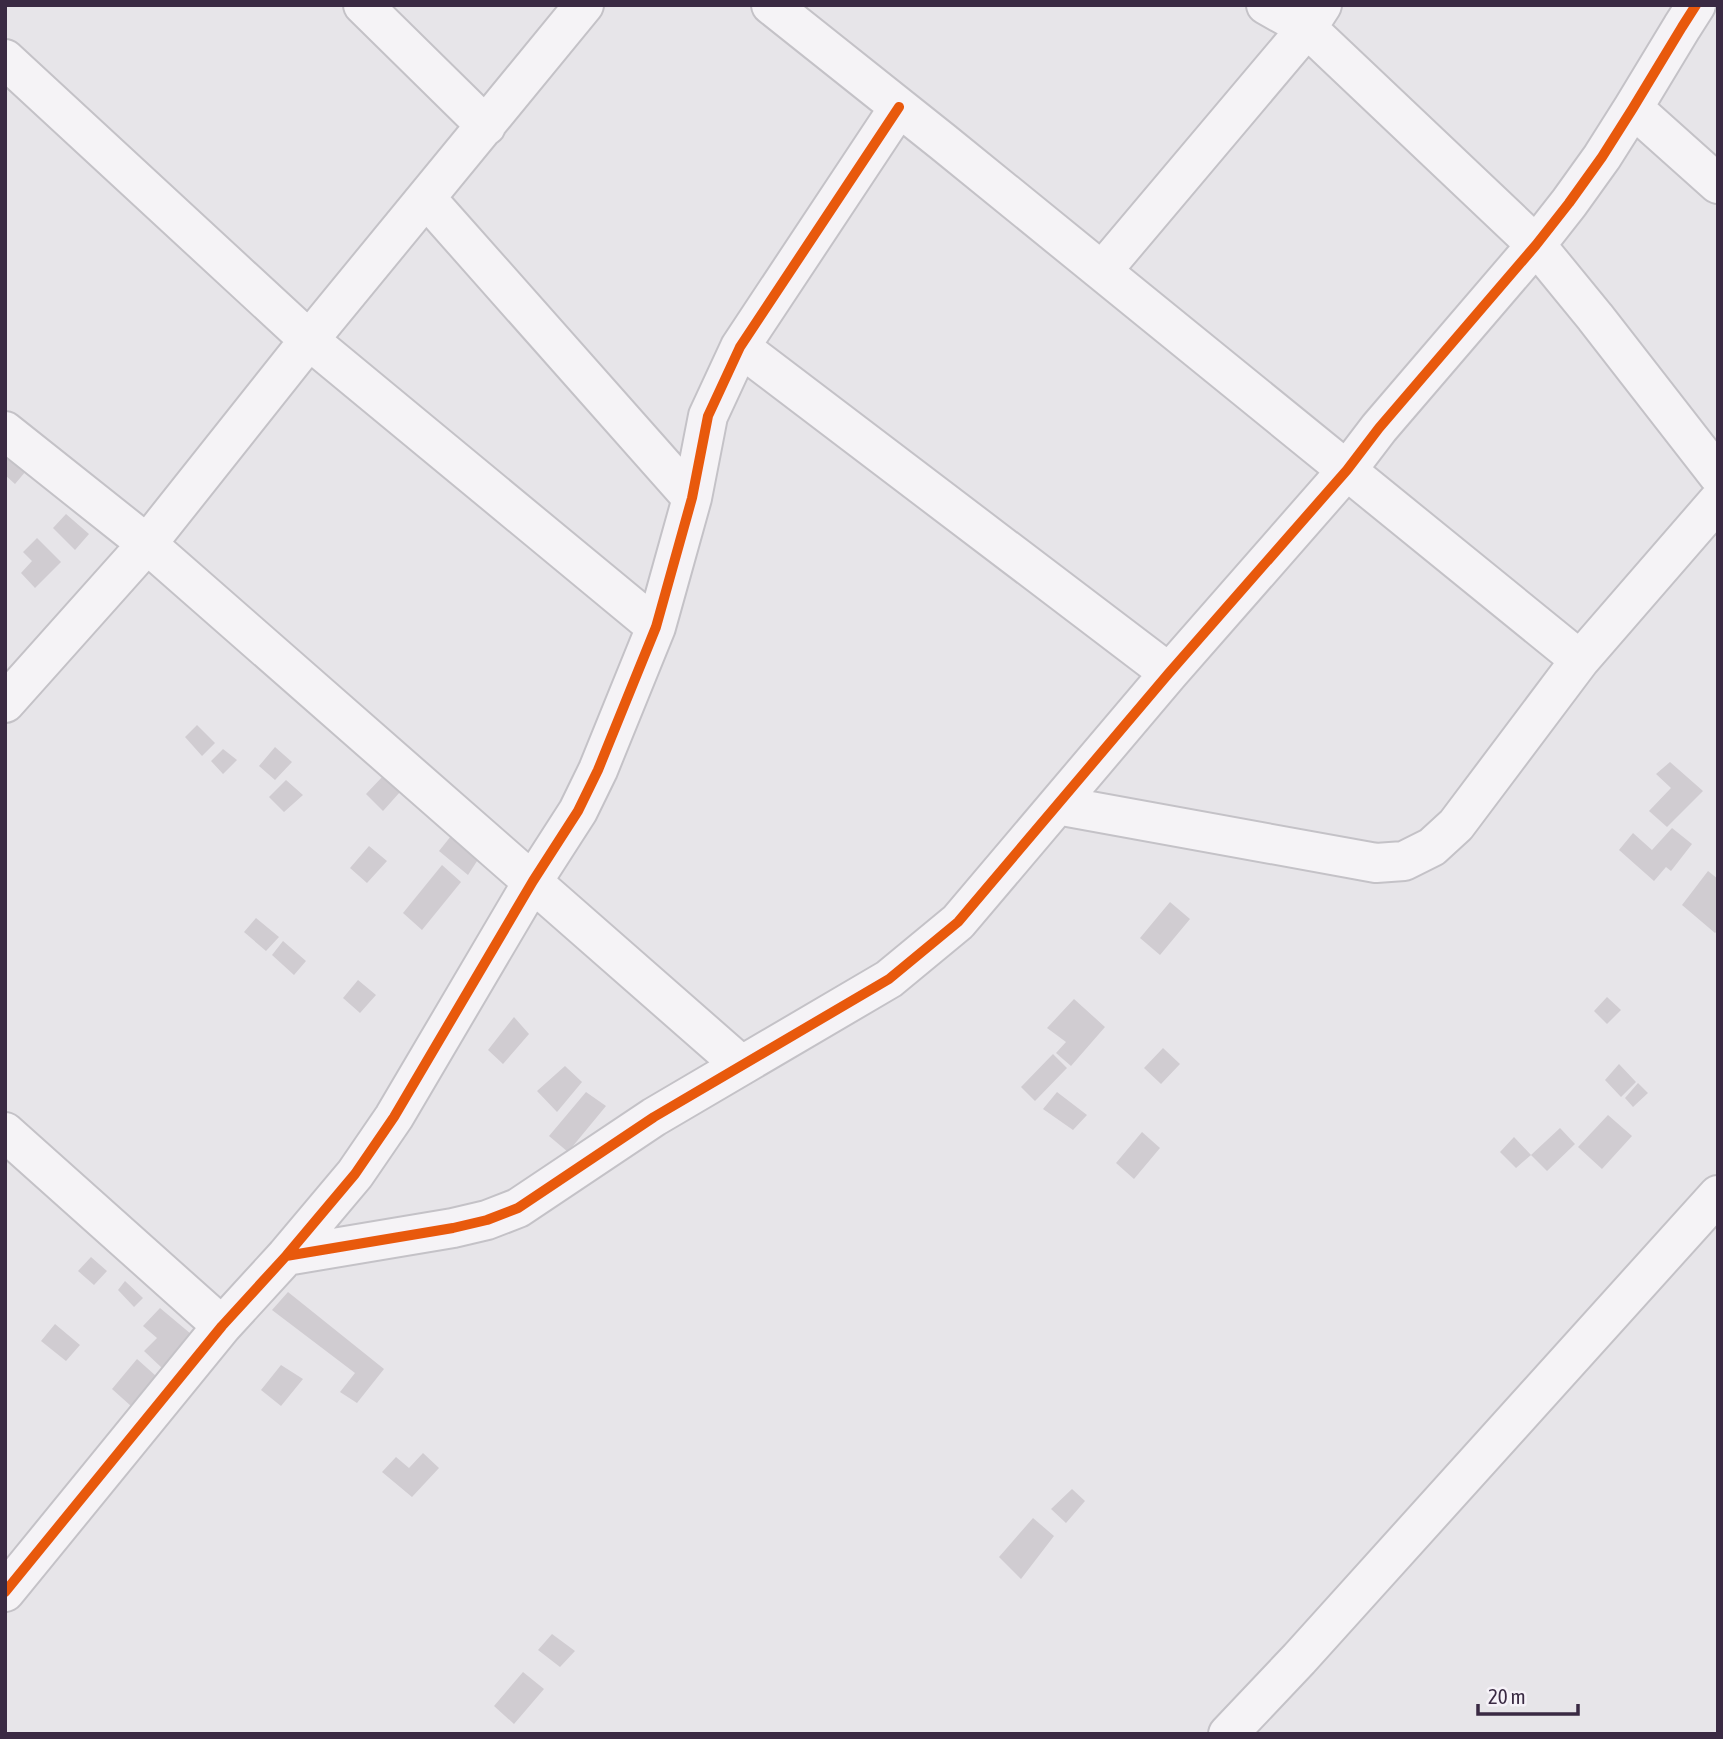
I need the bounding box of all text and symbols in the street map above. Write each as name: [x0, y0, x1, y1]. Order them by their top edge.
scale bar: [1478, 1672, 1578, 1716]
text: 20 m: [1488, 1684, 1526, 1708]

